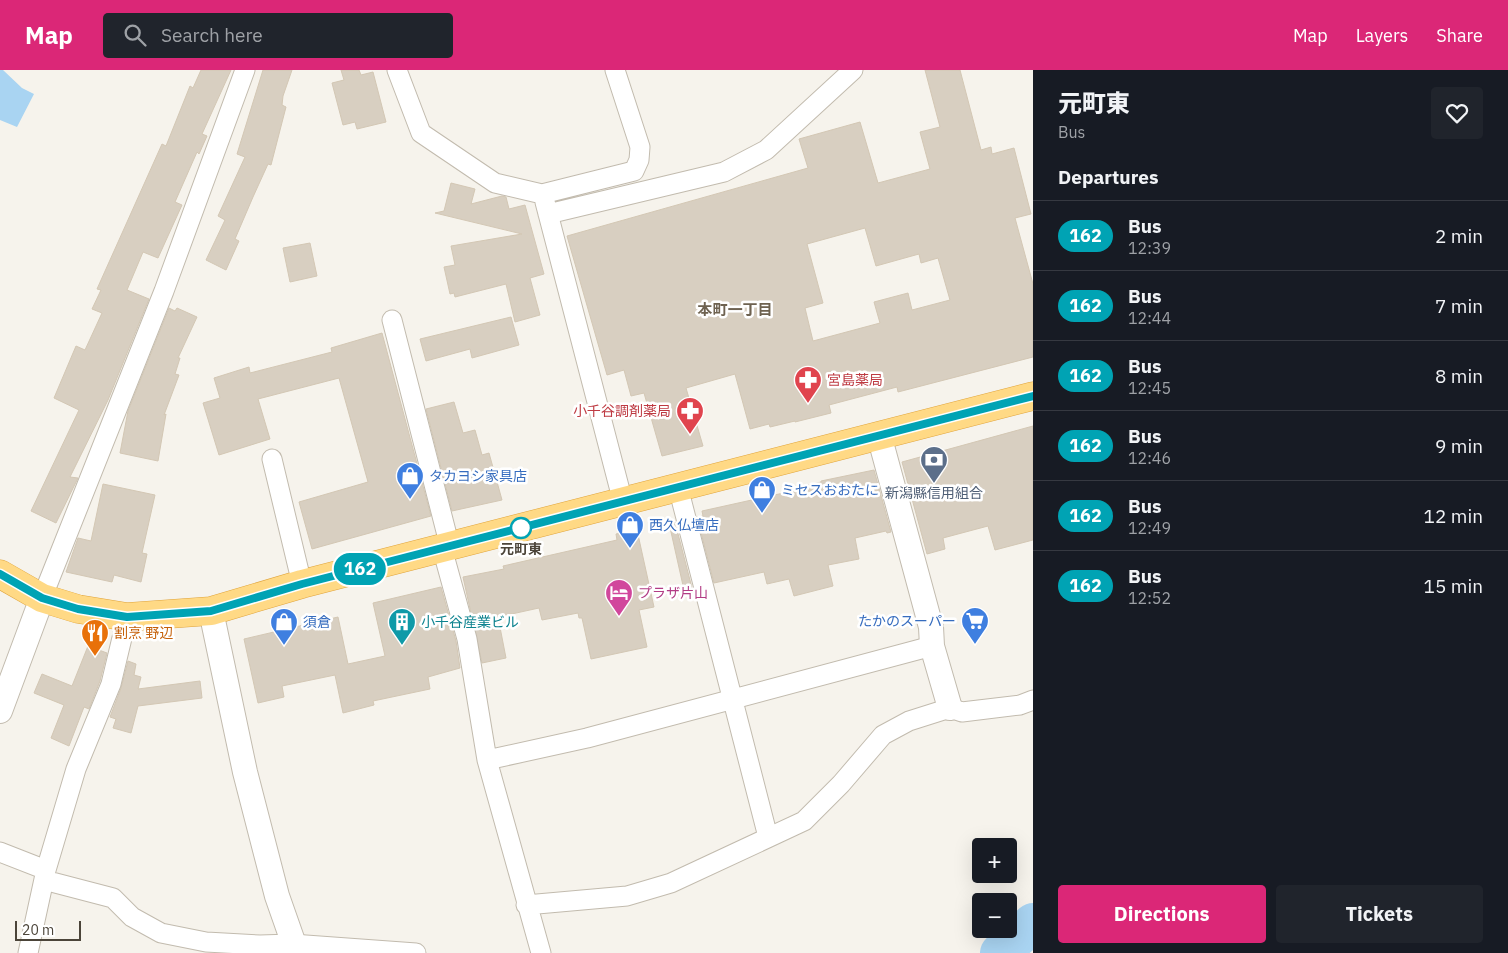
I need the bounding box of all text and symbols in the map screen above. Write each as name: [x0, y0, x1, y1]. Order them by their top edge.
search box: [103, 13, 453, 58]
text: Map: [25, 19, 73, 51]
icon: search: [121, 21, 149, 49]
text: Search here: [161, 23, 263, 47]
text: Map: [1293, 24, 1328, 47]
text: Layers: [1356, 24, 1408, 47]
text: Share: [1436, 24, 1483, 47]
text: 元町東: [1058, 87, 1130, 119]
button: heart: [1431, 87, 1483, 139]
text: Bus: [1058, 122, 1085, 142]
text: Departures: [1058, 165, 1158, 189]
text: Bus: [1128, 214, 1162, 238]
text: 162: [1069, 224, 1102, 247]
text: 2 min: [1435, 224, 1483, 248]
text: 12:39: [1128, 238, 1171, 258]
text: Bus: [1128, 284, 1162, 308]
text: 162: [1069, 294, 1102, 317]
text: 7 min: [1435, 294, 1483, 318]
district label: 本町一丁目: [697, 300, 773, 319]
text: 12:44: [1128, 308, 1171, 328]
text: Bus: [1128, 354, 1162, 378]
text: 162: [1069, 364, 1102, 387]
text: 8 min: [1435, 364, 1483, 388]
pharmacy icon: 宮島薬局: [793, 365, 823, 404]
place label: 宮島薬局: [827, 371, 883, 389]
text: 12:45: [1128, 378, 1171, 398]
pharmacy icon: 小千谷調剤薬局: [675, 396, 705, 435]
place label: 小千谷調剤薬局: [573, 402, 671, 420]
text: Bus: [1128, 424, 1162, 448]
text: 162: [1069, 434, 1102, 457]
text: 9 min: [1435, 434, 1483, 458]
bank icon: 新潟縣信用組合: [919, 445, 949, 484]
text: 12:46: [1128, 448, 1171, 468]
shop icon: タカヨシ家具店: [395, 461, 425, 500]
place label: タカヨシ家具店: [429, 467, 527, 485]
shop icon: ミセスおおたに: [747, 475, 777, 514]
place label: ミセスおおたに: [781, 481, 879, 499]
place label: 新潟縣信用組合: [885, 484, 983, 502]
text: Bus: [1128, 494, 1162, 518]
text: 162: [1069, 504, 1102, 527]
text: 12 min: [1424, 504, 1483, 528]
shop icon: 西久仏壇店: [615, 510, 645, 549]
place label: 西久仏壇店: [649, 516, 719, 534]
marker: 元町東: [510, 517, 532, 539]
text: 12:49: [1128, 518, 1171, 538]
place label: 元町東: [500, 540, 542, 558]
line badge: 162: [331, 553, 389, 585]
text: 162: [344, 557, 376, 580]
text: Bus: [1128, 564, 1162, 588]
text: 162: [1069, 574, 1102, 597]
text: 15 min: [1424, 574, 1483, 598]
hotel icon: プラザ片山: [604, 578, 634, 617]
place label: プラザ片山: [638, 584, 708, 602]
text: 12:52: [1128, 588, 1171, 608]
supermarket icon: たかのスーパー: [960, 606, 990, 645]
shop icon: 須倉: [269, 607, 299, 646]
building icon: 小千谷産業ビル: [387, 607, 417, 646]
place label: たかのスーパー: [858, 612, 956, 630]
place label: 須倉: [303, 613, 331, 631]
place label: 小千谷産業ビル: [421, 613, 519, 631]
restaurant icon: 割烹 野辺: [80, 618, 110, 657]
place label: 割烹 野辺: [114, 624, 173, 642]
map controls: [972, 838, 1017, 938]
button: +: [972, 838, 1017, 883]
button: Directions: [1058, 885, 1266, 943]
button: Tickets: [1276, 885, 1483, 943]
button: −: [972, 893, 1017, 938]
scale bar: [15, 918, 81, 941]
text: 20 m: [22, 921, 54, 939]

